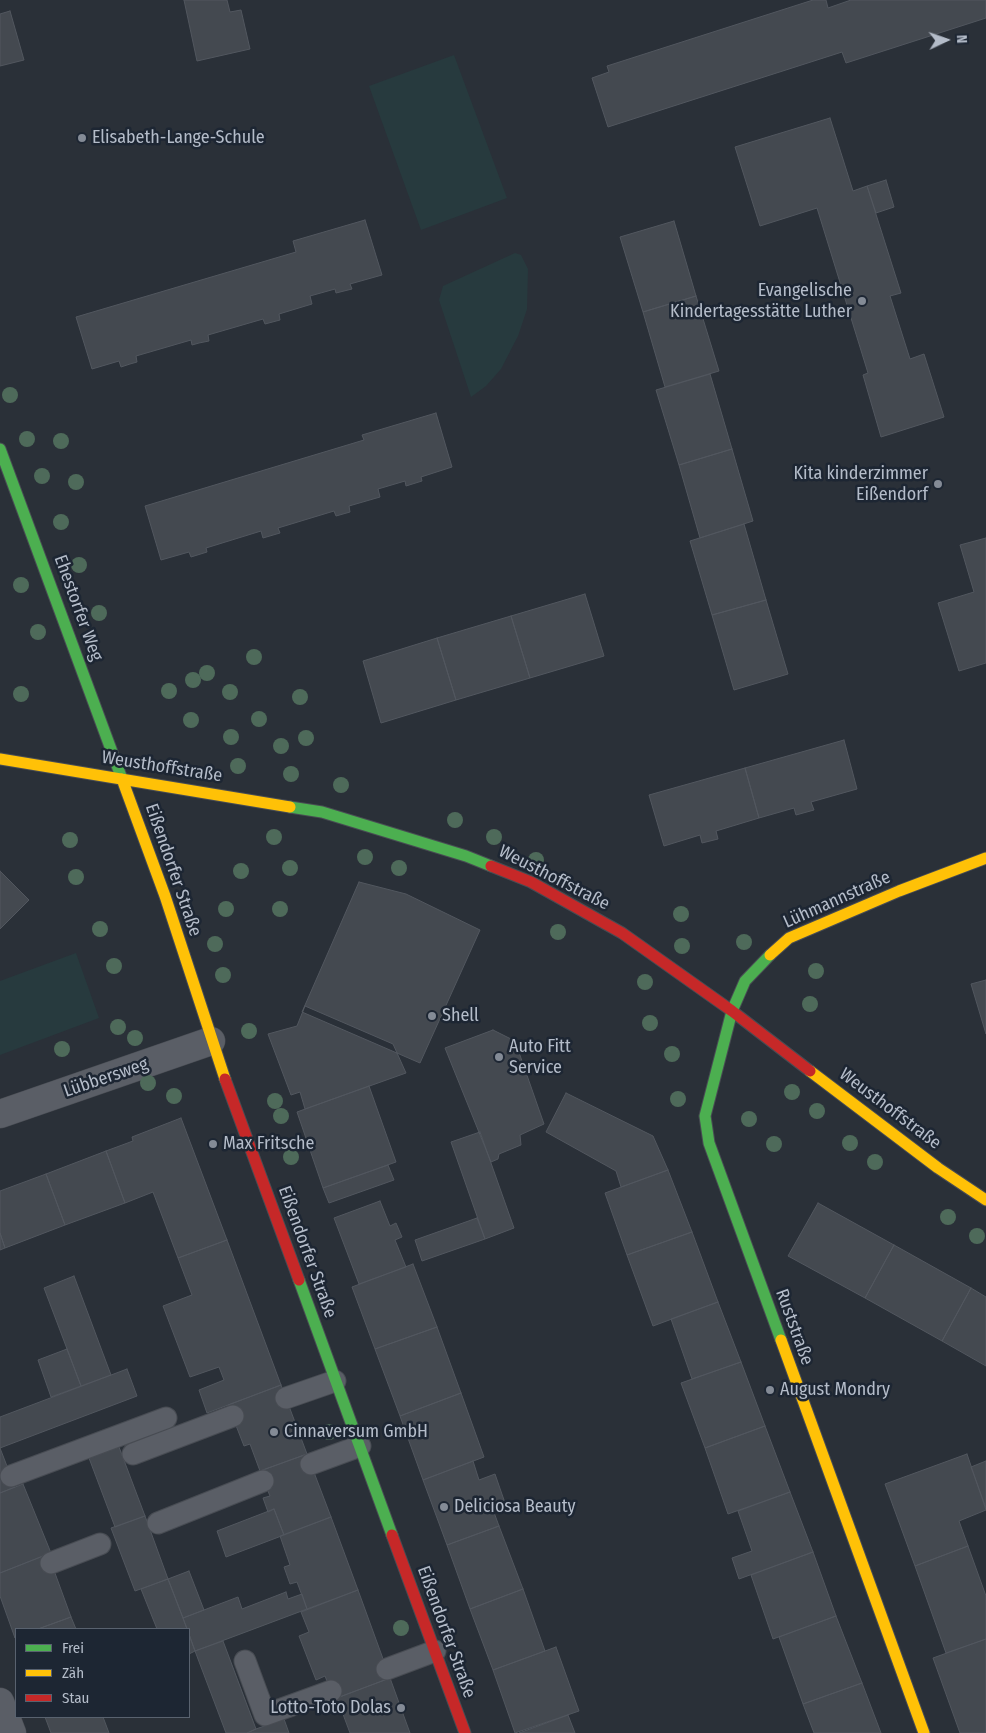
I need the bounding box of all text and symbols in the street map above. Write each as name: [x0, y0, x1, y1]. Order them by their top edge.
north arrow: [921, 15, 971, 65]
text: N: [953, 35, 970, 44]
place label: Elisabeth-Lange-Schule: [92, 127, 265, 149]
marker: Elisabeth-Lange-Schule: [76, 132, 88, 144]
place label: Evangelische Kindertagesstätte Luther: [670, 280, 852, 322]
marker: Evangelische Kindertagesstätte Luther: [856, 295, 868, 307]
place label: Kita kinderzimmer Eißendorf: [794, 463, 928, 506]
marker: Kita kinderzimmer Eißendorf: [932, 478, 944, 490]
street label: Ehestorfer Weg: [49, 552, 107, 664]
street label: Weusthoffstraße: [100, 747, 224, 787]
street label: Eißendorfer Straße: [140, 801, 206, 939]
street label: Weusthoffstraße: [495, 841, 613, 915]
street label: Lühmannstraße: [780, 867, 894, 933]
place label: Shell: [442, 1005, 479, 1027]
marker: Shell: [426, 1010, 438, 1022]
place label: Auto Fitt Service: [509, 1036, 571, 1078]
marker: Auto Fitt Service: [493, 1051, 505, 1063]
street label: Lübbersweg: [61, 1053, 151, 1103]
street label: Weusthoffstraße: [835, 1064, 945, 1154]
place label: Max Fritsche: [223, 1133, 314, 1155]
marker: Max Fritsche: [207, 1138, 219, 1150]
street label: Eißendorfer Straße: [273, 1183, 341, 1321]
street label: Ruststraße: [770, 1286, 818, 1368]
place label: August Mondry: [780, 1379, 890, 1401]
marker: August Mondry: [764, 1384, 776, 1396]
place label: Cinnaversum GmbH: [284, 1421, 428, 1443]
marker: Cinnaversum GmbH: [268, 1426, 280, 1438]
place label: Deliciosa Beauty: [454, 1496, 576, 1518]
marker: Deliciosa Beauty: [438, 1501, 450, 1513]
street label: Eißendorfer Straße: [412, 1563, 480, 1701]
legend: [15, 1628, 190, 1718]
text: Frei: [62, 1639, 84, 1657]
text: Zäh: [62, 1664, 84, 1682]
text: Stau: [62, 1689, 89, 1707]
place label: Lotto-Toto Dolas: [270, 1697, 391, 1719]
marker: Lotto-Toto Dolas: [395, 1702, 407, 1714]

